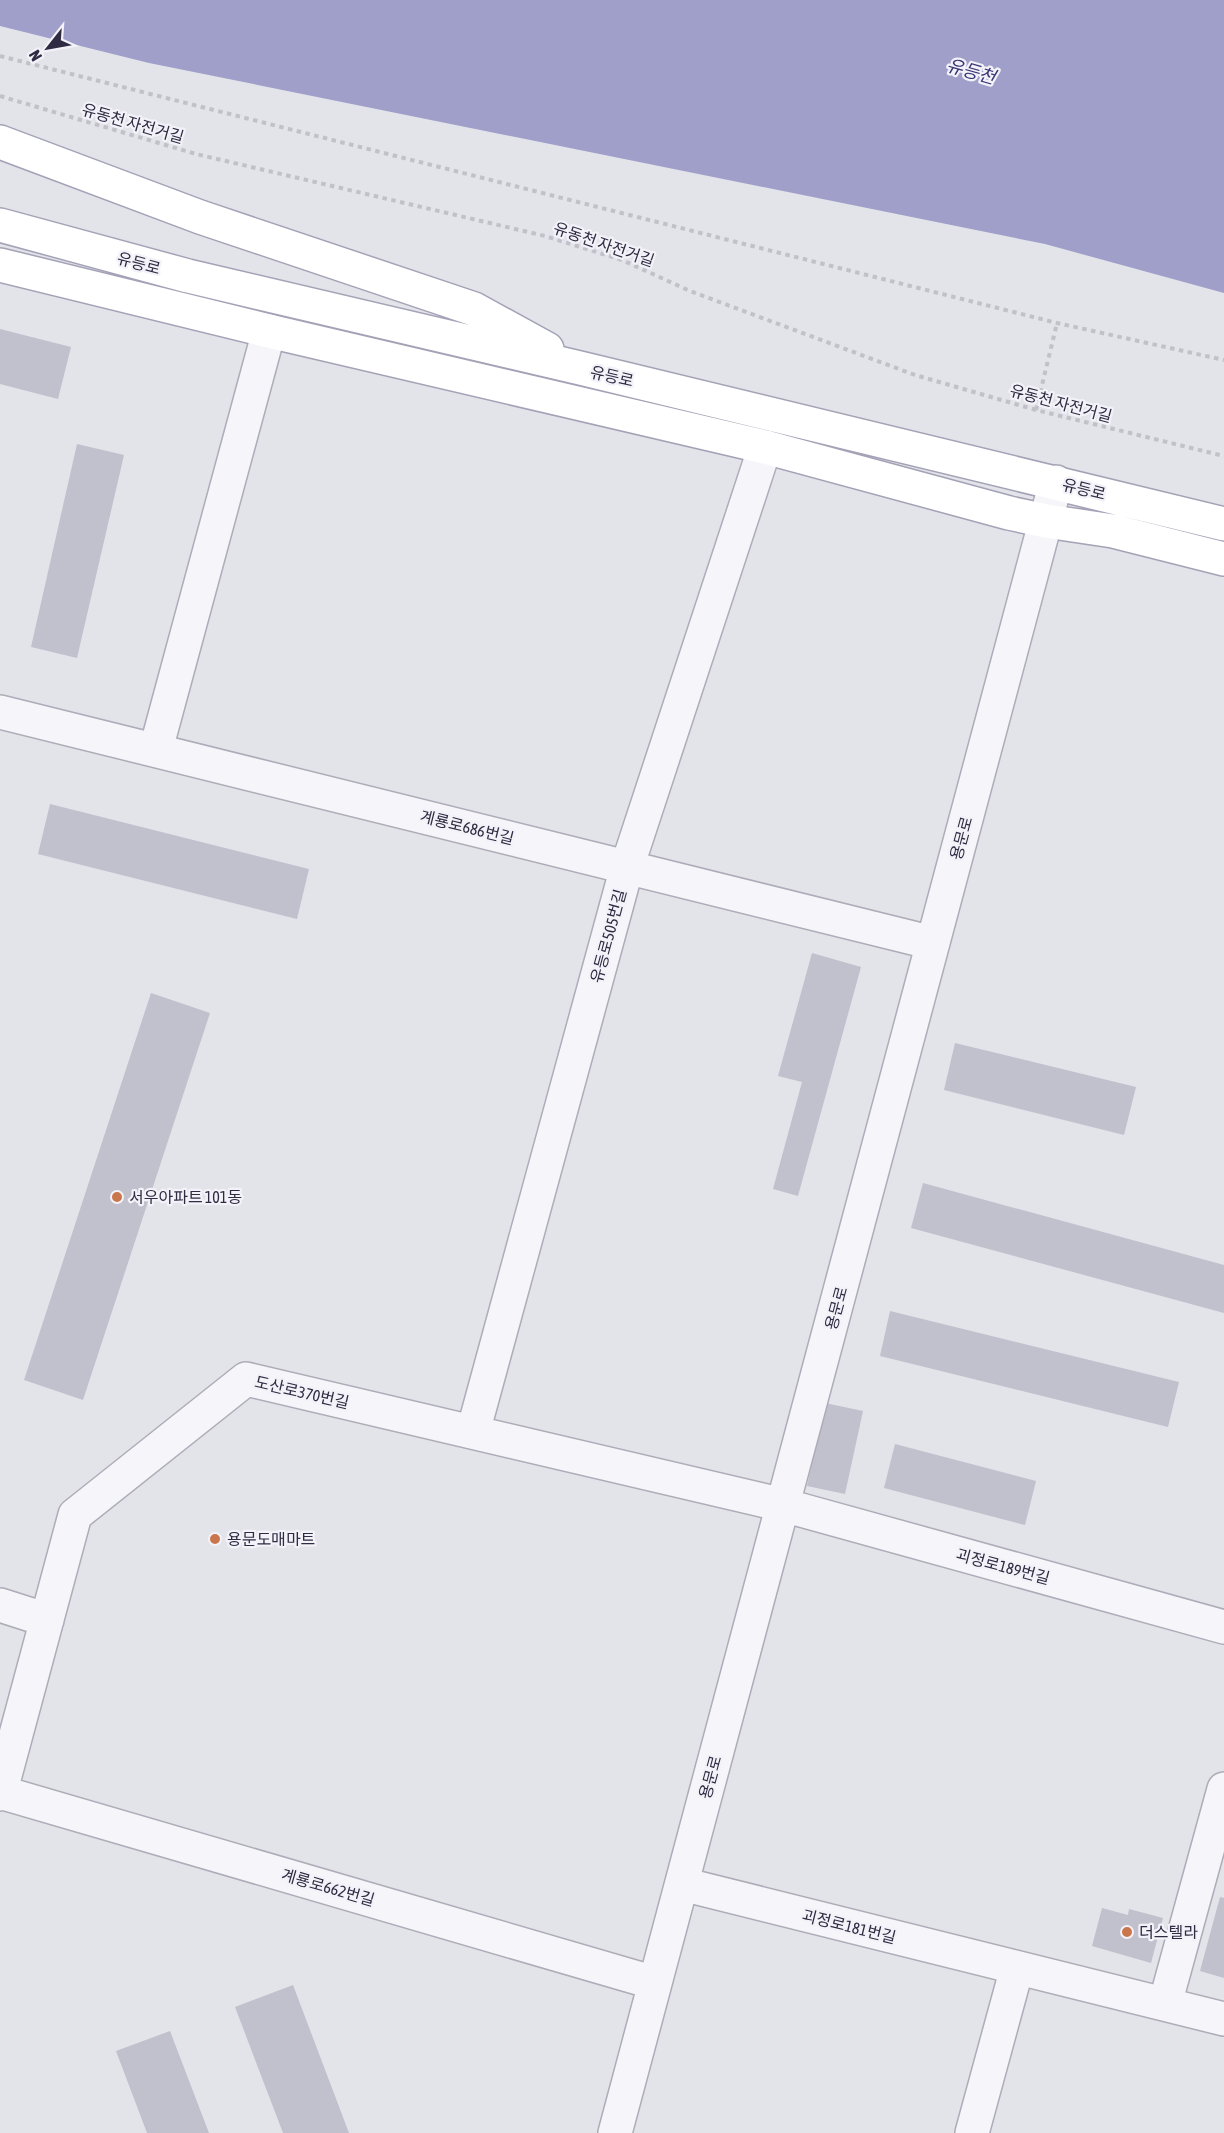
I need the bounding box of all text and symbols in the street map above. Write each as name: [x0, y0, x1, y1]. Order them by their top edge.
north arrow: [18, 18, 78, 78]
text: N: [25, 47, 45, 64]
water label: 유등천: [944, 54, 1000, 89]
street label: 유동천 자전거길: [80, 100, 186, 146]
street label: 유동천 자전거길: [551, 218, 657, 270]
street label: 유등로: [115, 249, 163, 277]
street label: 유등로: [588, 362, 636, 390]
street label: 유동천 자전거길: [1008, 381, 1114, 425]
street label: 유등로: [1060, 475, 1108, 503]
street label: 계룡로686번길: [418, 807, 516, 847]
street label: 용문로: [947, 814, 975, 862]
street label: 유등로505번길: [587, 887, 629, 985]
place label: 서우아파트 101동: [129, 1188, 242, 1206]
marker: 서우아파트 101동: [110, 1190, 124, 1204]
street label: 용문로: [822, 1284, 850, 1332]
street label: 도산로370번길: [253, 1372, 351, 1412]
place label: 용문도매마트: [227, 1530, 315, 1548]
marker: 용문도매마트: [208, 1532, 222, 1546]
street label: 괴정로189번길: [954, 1545, 1052, 1587]
street label: 용문로: [696, 1753, 724, 1801]
street label: 계룡로662번길: [279, 1865, 377, 1909]
street label: 괴정로181번길: [800, 1906, 898, 1946]
place label: 더스텔라: [1139, 1923, 1198, 1941]
marker: 더스텔라: [1120, 1925, 1134, 1939]

